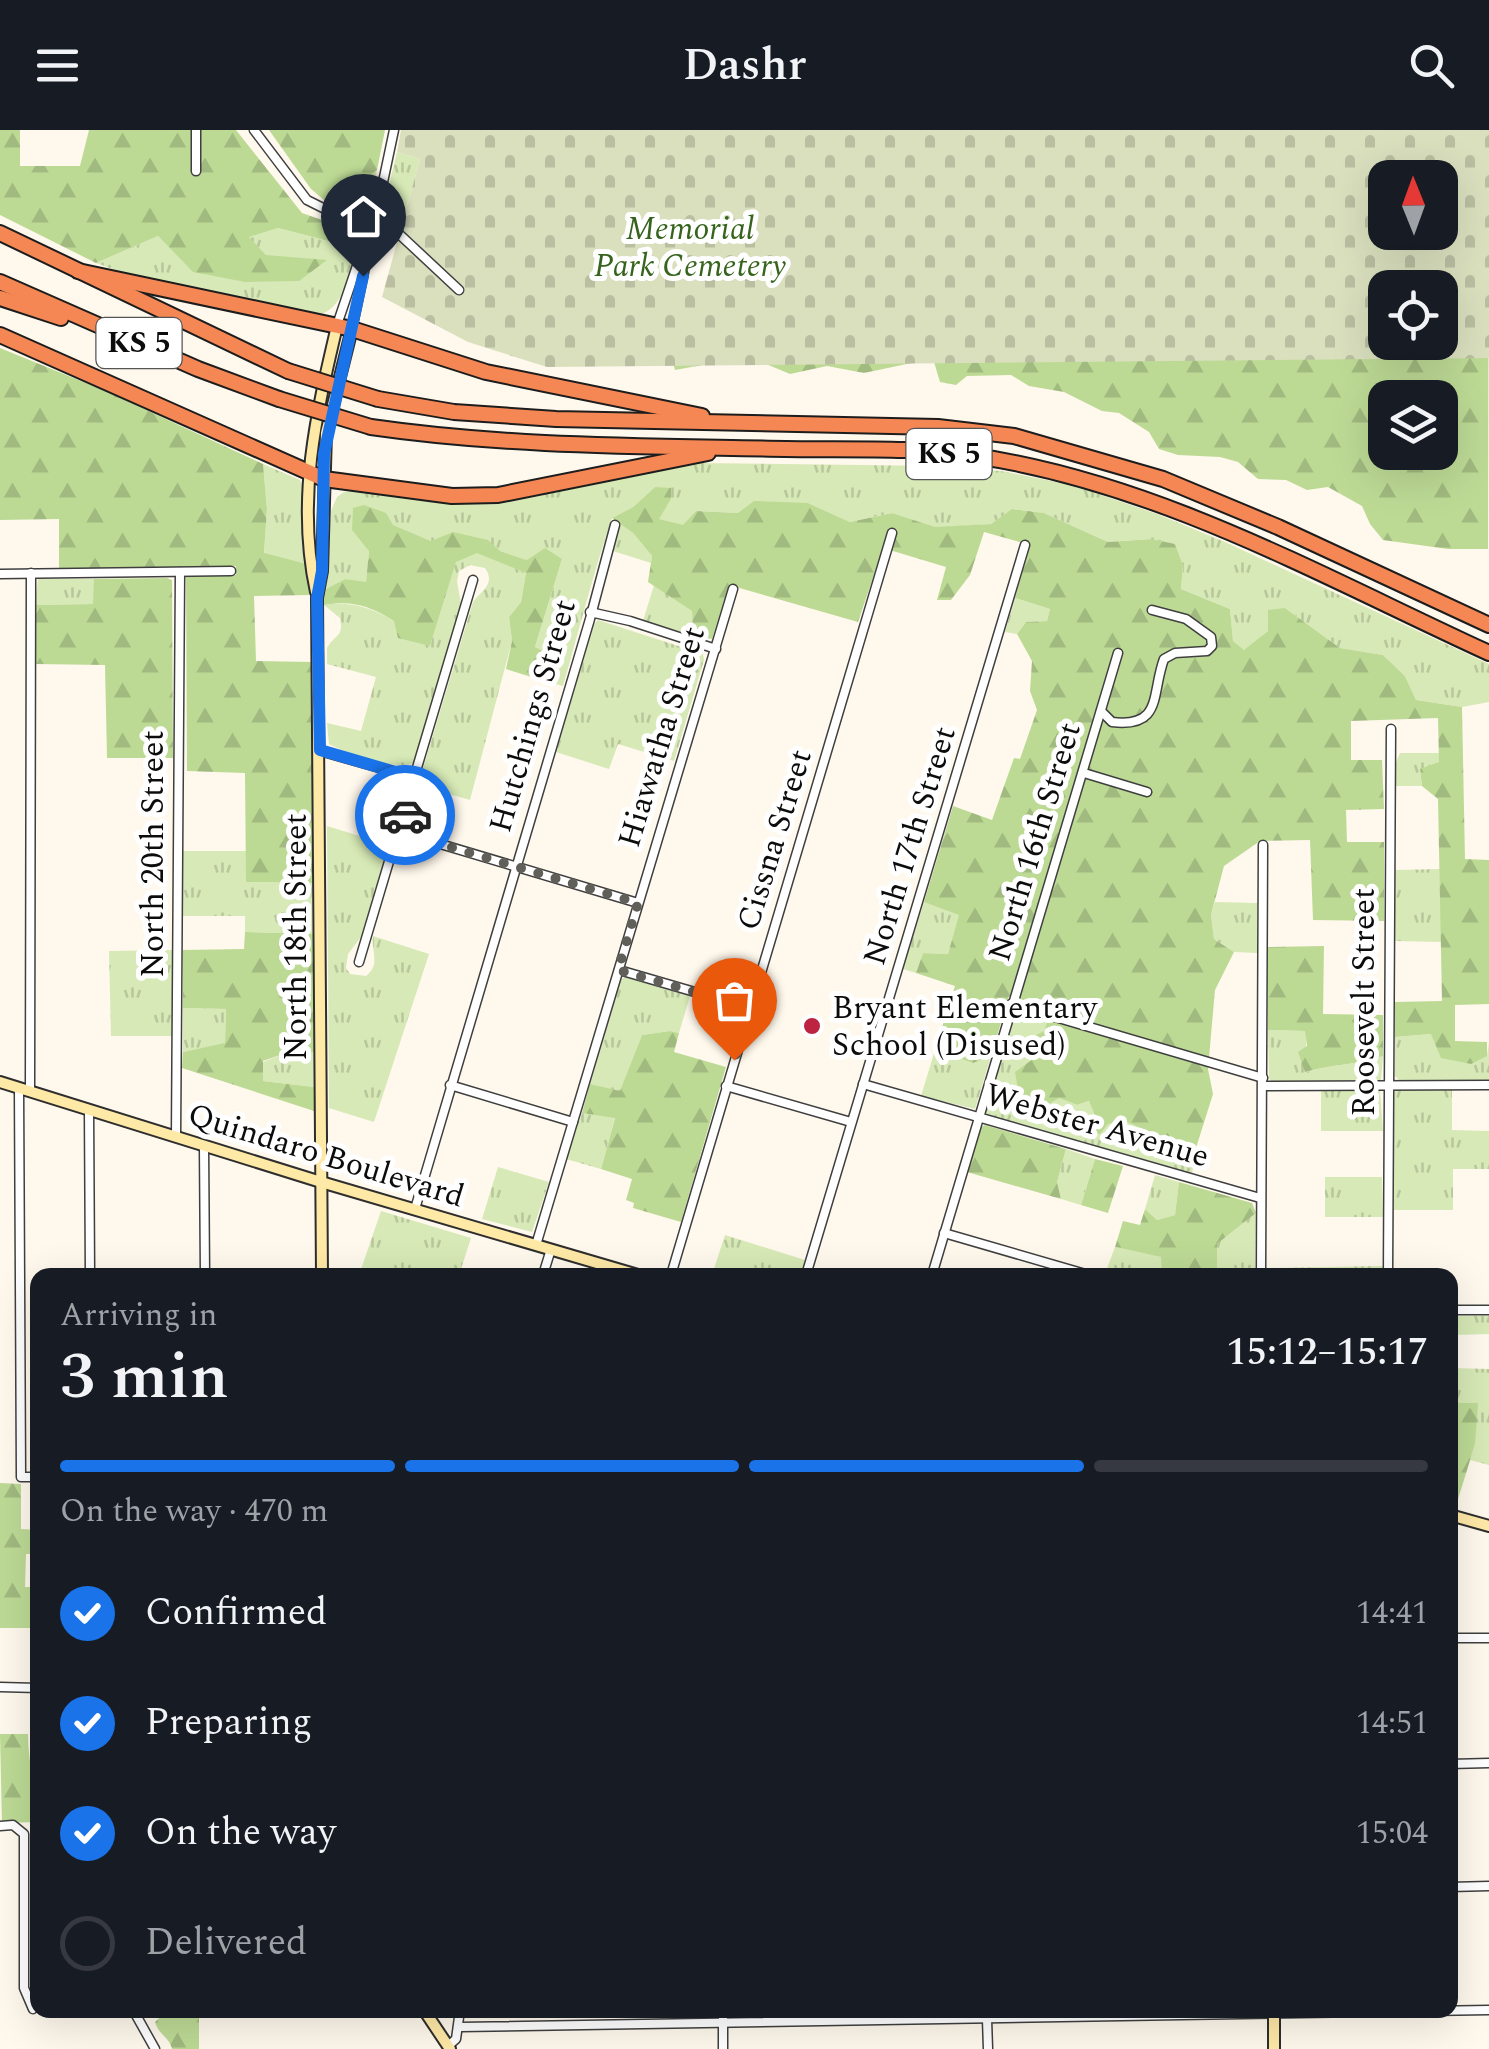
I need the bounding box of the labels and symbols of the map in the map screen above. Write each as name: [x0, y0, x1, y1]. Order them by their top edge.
north arrow: [1368, 160, 1458, 250]
pin: [321, 174, 406, 277]
park label: Memorial Park Cemetery: [594, 205, 786, 291]
road number: KS 5: [96, 318, 182, 368]
road number: KS 5: [906, 429, 992, 479]
street label: Hutchings Street: [476, 594, 590, 838]
street label: Hiawatha Street: [605, 620, 719, 854]
street label: North 16th Street: [975, 717, 1095, 967]
street label: North 17th Street: [850, 721, 970, 971]
street label: North 20th Street: [129, 730, 178, 978]
street label: Cissna Street: [724, 744, 826, 936]
courier: [355, 765, 455, 865]
street label: North 18th Street: [272, 813, 321, 1061]
street label: Roosevelt Street: [1340, 888, 1389, 1116]
pin: [692, 958, 777, 1061]
place label: Bryant Elementary School (Disused): [832, 984, 1099, 1070]
marker: Bryant Elementary School (Disused): [801, 1015, 823, 1037]
street label: Webster Avenue: [979, 1071, 1215, 1181]
street label: Quindaro Boulevard: [182, 1091, 470, 1221]

